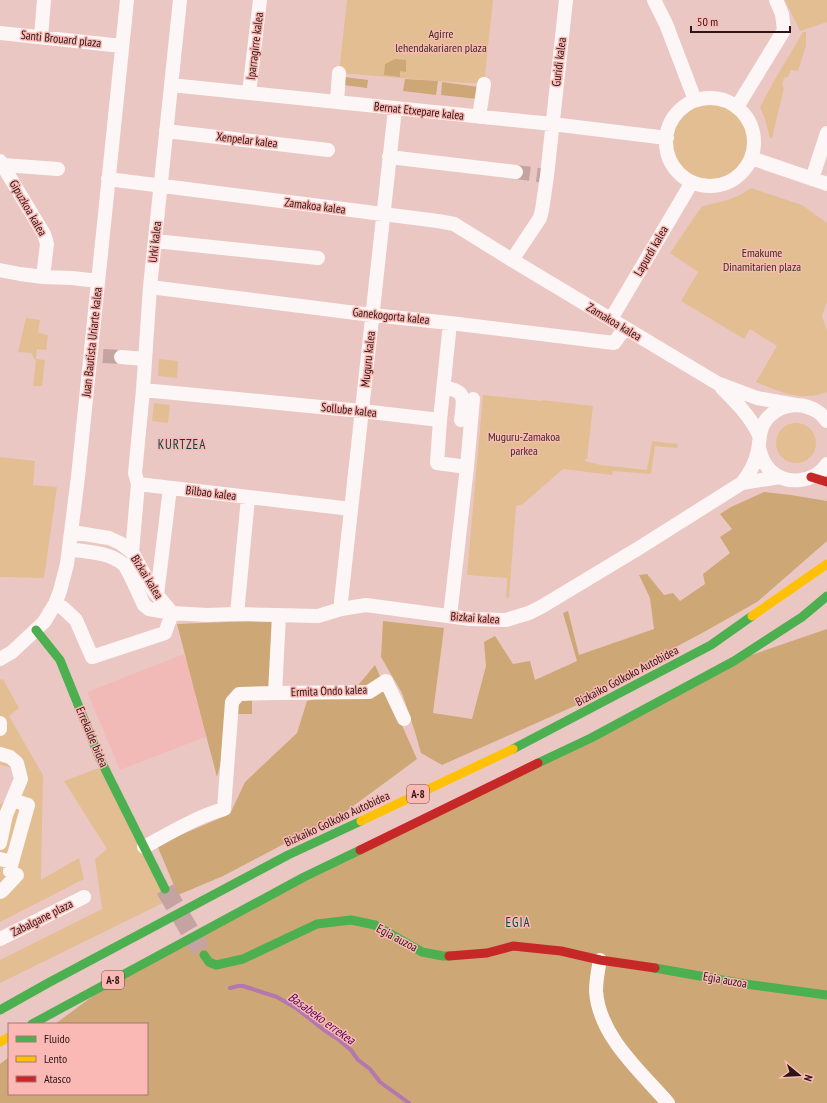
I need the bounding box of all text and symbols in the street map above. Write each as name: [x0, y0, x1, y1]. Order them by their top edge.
scale bar: [691, 8, 790, 34]
street label: Iparragirre kalea: [243, 11, 266, 81]
text: 50 m: [697, 14, 718, 29]
park label: Agirre lehendakariaren plaza: [395, 26, 487, 55]
street label: Santi Brouard plaza: [20, 27, 102, 50]
street label: Guridi kalea: [548, 36, 569, 87]
street label: Bernat Etxepare kalea: [373, 98, 465, 123]
street label: Xenpelar kalea: [216, 128, 279, 151]
street label: Gipuzkoa kalea: [6, 177, 51, 239]
street label: Zamakoa kalea: [284, 194, 347, 217]
street label: Urki kalea: [145, 220, 164, 263]
street label: Lapurdi kalea: [630, 223, 671, 279]
park label: Emakume Dinamitarien plaza: [723, 245, 801, 274]
street label: Juan Bautista Uriarte kalea: [78, 286, 105, 399]
street label: Zamakoa kalea: [584, 299, 645, 344]
street label: Ganekogorta kalea: [352, 304, 430, 327]
street label: Muguru kalea: [357, 330, 378, 388]
street label: Sollube kalea: [320, 399, 378, 420]
park label: Muguru-Zamakoa parkea: [488, 429, 560, 458]
district label: KURTZEA: [158, 436, 206, 453]
street label: Bilbao kalea: [185, 482, 237, 503]
street label: Bizkai kalea: [128, 552, 167, 602]
street label: Bizkai kalea: [450, 608, 500, 627]
street label: Bizkaiko Golkoko Autobidea: [573, 642, 681, 709]
street label: Ermita Ondo kalea: [291, 682, 368, 699]
street label: Errekalde bidea: [73, 704, 112, 770]
road number: A-8: [407, 785, 429, 803]
street label: Bizkaiko Golkoko Autobidea: [282, 787, 392, 850]
street label: Zabalgane plaza: [8, 895, 75, 940]
district label: EGIA: [505, 914, 531, 931]
street label: Egia auzoa: [374, 921, 421, 955]
street label: Egia auzoa: [702, 968, 748, 991]
road number: A-8: [102, 971, 124, 989]
water label: Basabeko errekea: [285, 988, 359, 1049]
legend: [8, 1023, 148, 1095]
text: Fluido: [44, 1031, 70, 1046]
text: Lento: [44, 1051, 67, 1066]
north arrow: [779, 1055, 819, 1095]
text: Atasco: [44, 1071, 71, 1086]
text: N: [801, 1073, 816, 1083]

